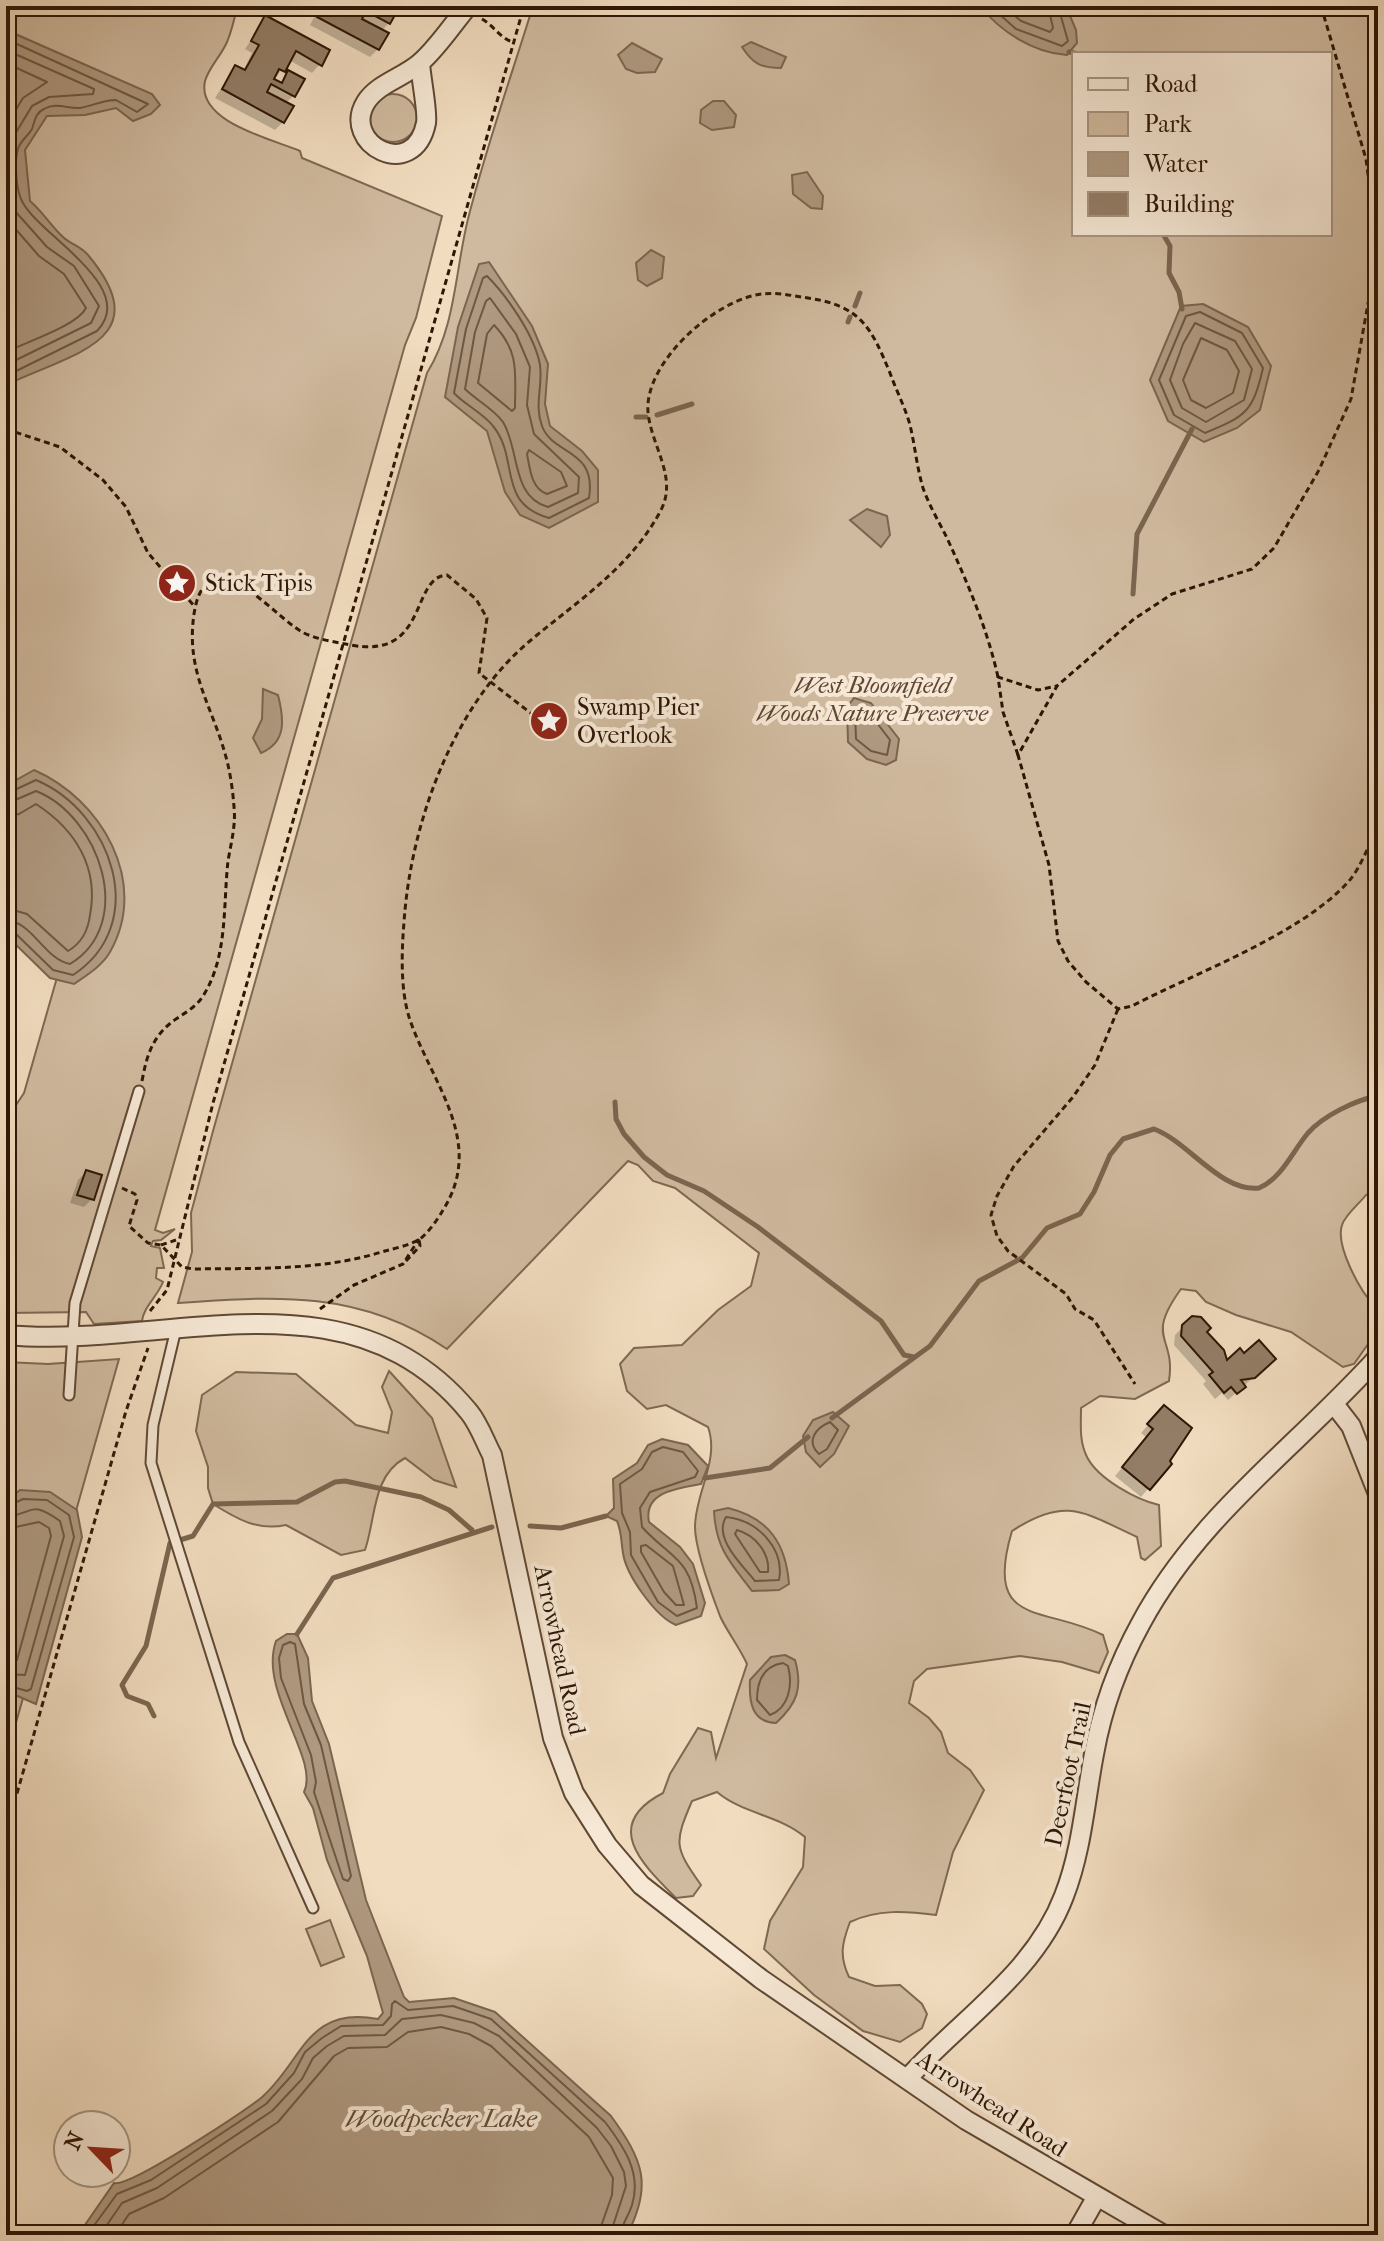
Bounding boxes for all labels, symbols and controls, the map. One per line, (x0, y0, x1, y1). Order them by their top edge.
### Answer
legend (1072, 52, 1332, 236)
text: Road (1144, 70, 1198, 98)
text: Park (1144, 110, 1192, 138)
text: Water (1143, 150, 1208, 178)
text: Building (1144, 190, 1235, 218)
place icon: Stick Tipis (156, 562, 198, 604)
place label: Stick Tipis (205, 569, 313, 597)
park label: West Bloomfield Woods Nature Preserve (756, 671, 989, 727)
place label: Swamp Pier Overlook (577, 693, 700, 749)
place icon: Swamp Pier Overlook (528, 700, 570, 742)
street label: Arrowhead Road (528, 1561, 592, 1739)
street label: Deerfoot Trail (1039, 1699, 1097, 1849)
street label: Arrowhead Road (911, 2045, 1073, 2163)
water label: Woodpecker Lake (345, 2103, 538, 2134)
north arrow (52, 2109, 132, 2189)
text: N (59, 2128, 90, 2154)

